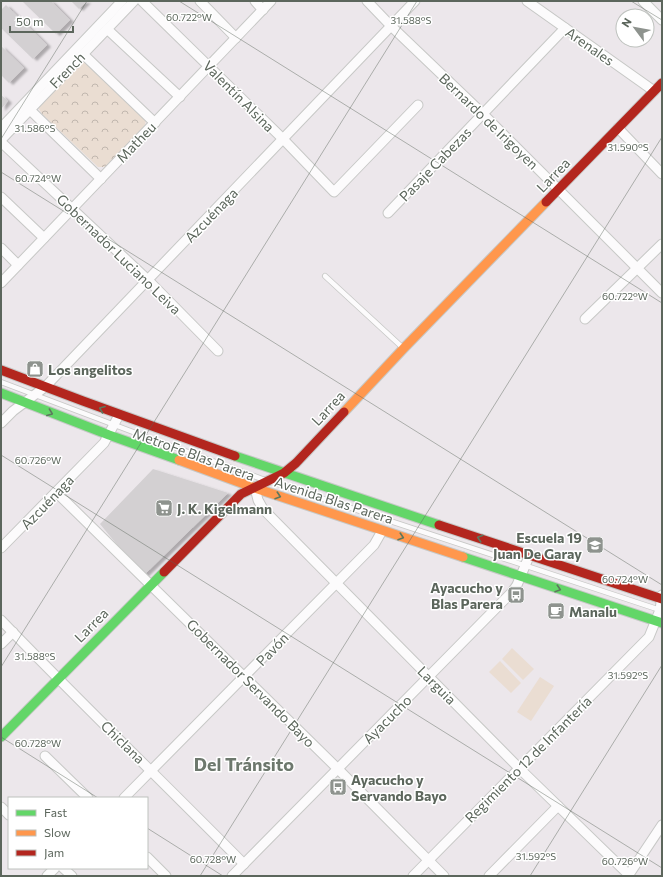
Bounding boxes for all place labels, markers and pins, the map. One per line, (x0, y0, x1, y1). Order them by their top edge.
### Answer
shop icon: Los angelitos (25, 359, 45, 379)
place label: Los angelitos (48, 361, 133, 378)
supermarket icon: J. K. Kigelmann (154, 498, 174, 518)
place label: J. K. Kigelmann (177, 500, 272, 517)
place label: Escuela 19 Juan De Garay (493, 529, 582, 562)
school or university icon: Escuela 19 Juan De Garay (585, 535, 605, 555)
place label: Ayacucho y Blas Parera (430, 579, 503, 612)
bus stop icon: Ayacucho y Blas Parera (506, 585, 526, 605)
cafe icon: Manalu (546, 601, 566, 621)
place label: Manalu (569, 603, 617, 620)
place label: Ayacucho y Servando Bayo (351, 771, 447, 804)
bus stop icon: Ayacucho y Servando Bayo (328, 777, 348, 797)

